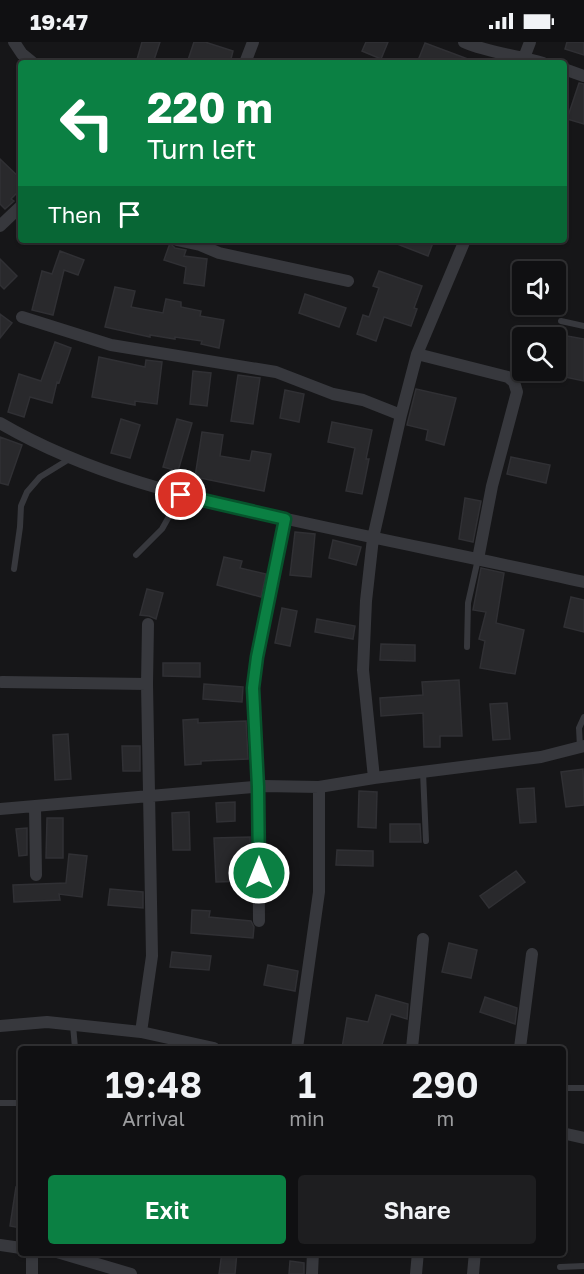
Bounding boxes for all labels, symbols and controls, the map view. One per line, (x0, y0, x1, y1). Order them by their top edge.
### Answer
text: 19:47 (30, 8, 88, 35)
text: 220 m (147, 82, 273, 132)
icon: left (48, 84, 126, 162)
text: Turn left (147, 133, 256, 165)
icon: arrive (113, 198, 146, 231)
text: Then (48, 201, 101, 228)
map controls (512, 261, 566, 381)
button: sound (512, 261, 566, 315)
button: search (512, 327, 566, 381)
pin (155, 469, 206, 520)
icon: arrive (164, 478, 197, 511)
position arrow (227, 841, 291, 905)
text: 19:48 (105, 1063, 202, 1106)
text: 1 (298, 1063, 316, 1106)
text: 290 (412, 1063, 479, 1106)
text: Arrival (122, 1106, 185, 1130)
text: min (289, 1106, 325, 1130)
text: m (436, 1106, 454, 1130)
button: Exit (48, 1175, 286, 1244)
button: Share (298, 1175, 536, 1244)

